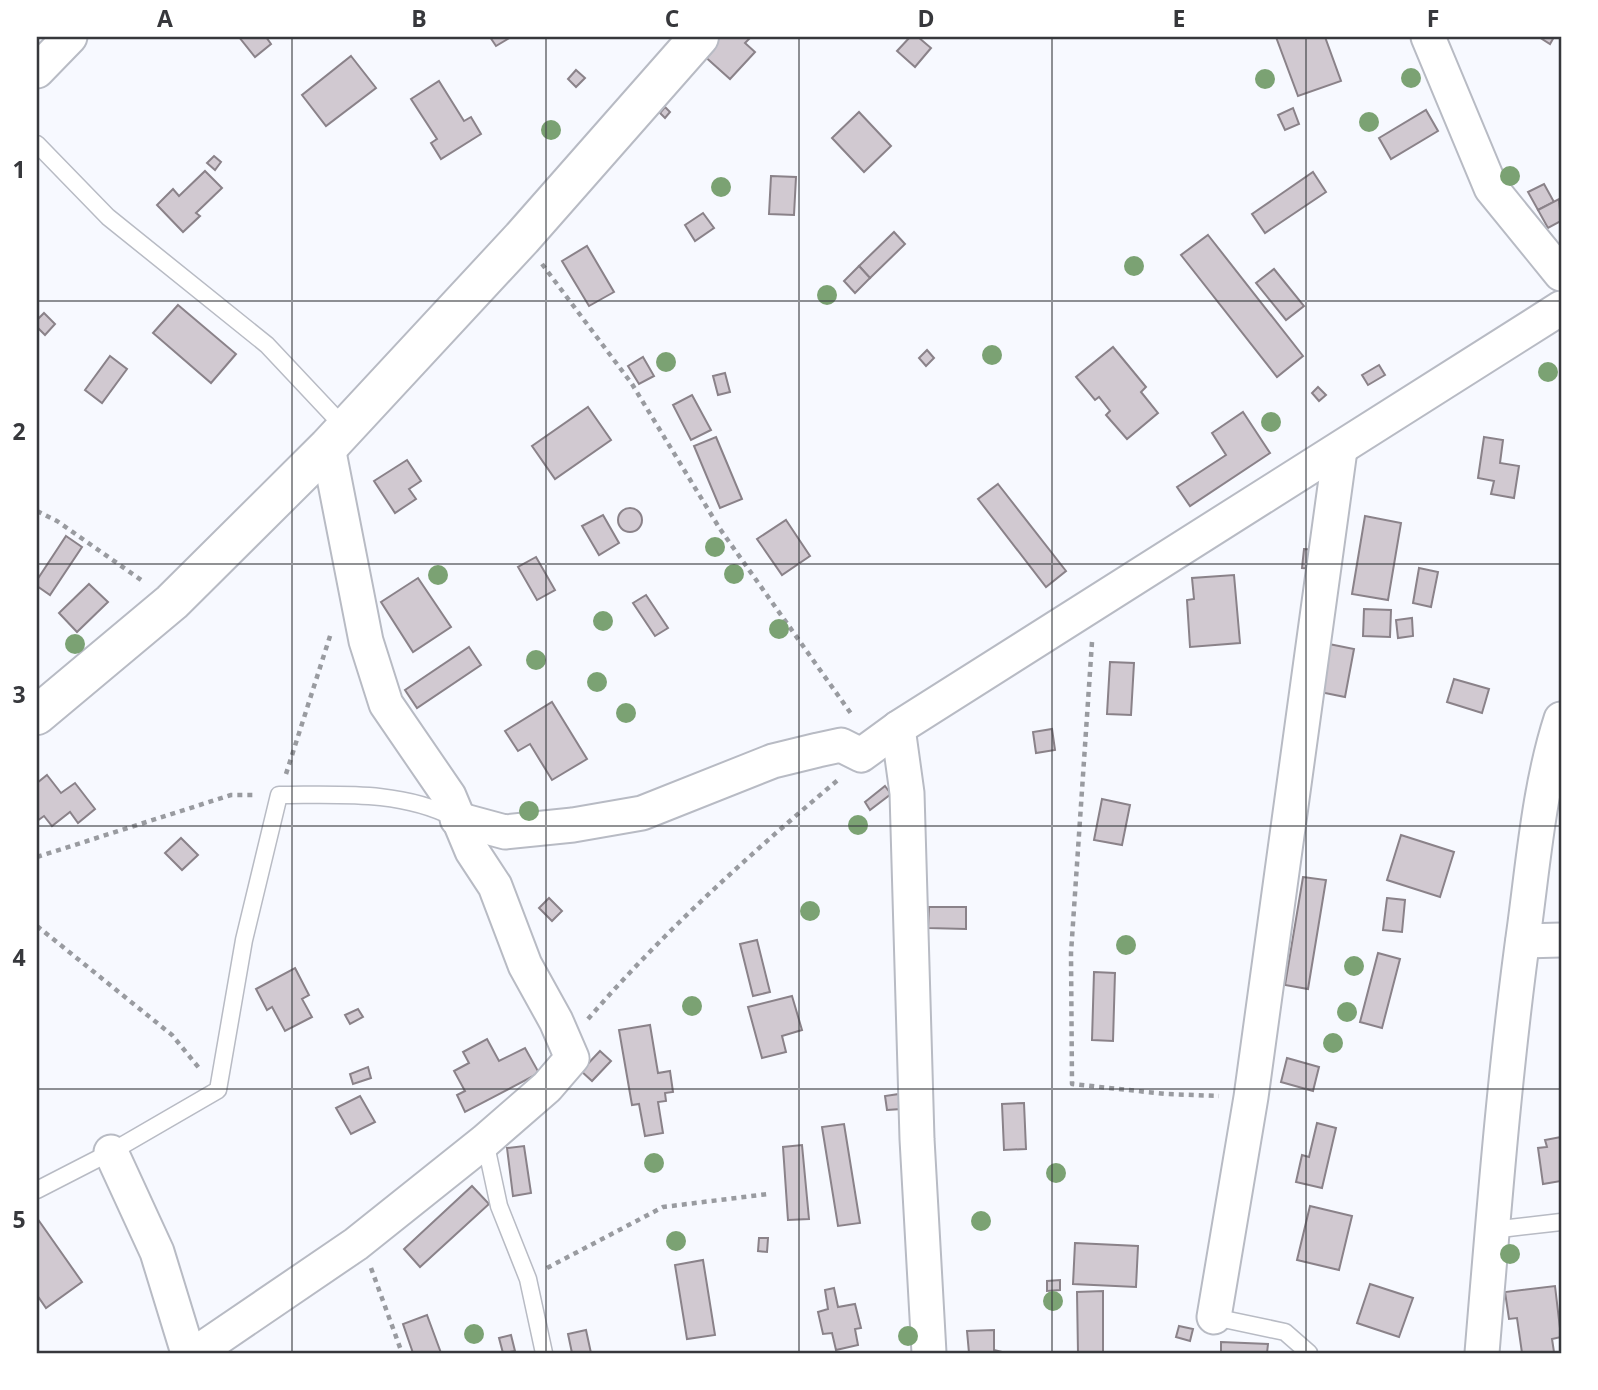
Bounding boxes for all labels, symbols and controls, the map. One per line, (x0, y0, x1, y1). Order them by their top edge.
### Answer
text: A (157, 2, 173, 34)
text: B (411, 2, 427, 34)
text: C (665, 2, 679, 34)
text: D (917, 2, 935, 34)
text: E (1173, 2, 1185, 34)
text: F (1427, 2, 1439, 34)
text: 1 (12, 153, 26, 185)
text: 2 (12, 415, 26, 447)
text: 3 (12, 678, 26, 710)
text: 4 (12, 941, 26, 973)
text: 5 (12, 1203, 26, 1235)

